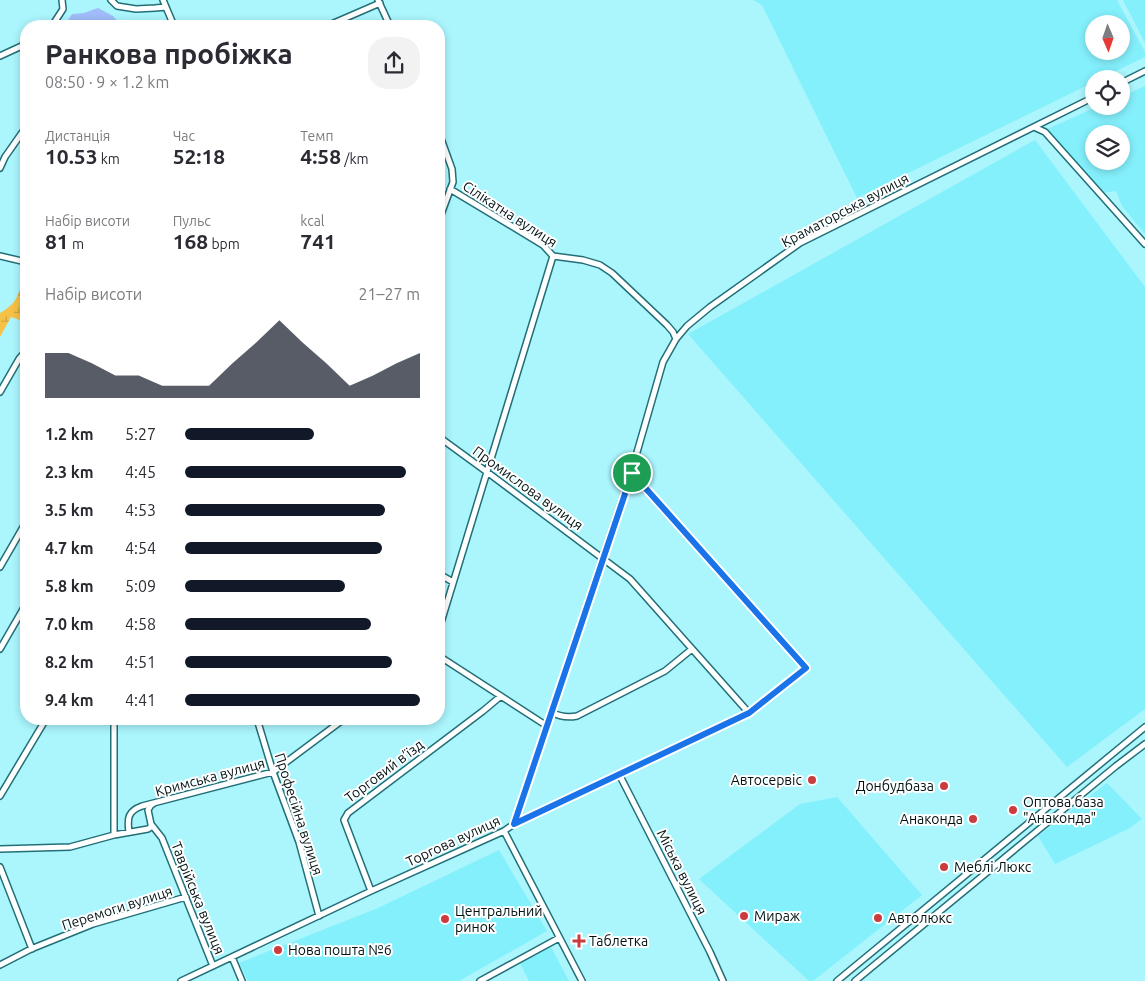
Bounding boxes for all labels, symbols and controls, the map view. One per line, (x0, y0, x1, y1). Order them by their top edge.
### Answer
north arrow (1085, 15, 1130, 60)
map controls (1085, 15, 1130, 170)
button: share (368, 37, 420, 89)
text: Ранкова пробіжка (45, 38, 293, 69)
button: locate (1085, 70, 1130, 115)
text: 08:50 · 9 × 1.2 km (45, 73, 169, 91)
button: layers (1085, 125, 1130, 170)
text: Дистанція (45, 128, 110, 144)
text: Час (173, 128, 195, 144)
text: Темп (300, 128, 333, 144)
text: 10.53 (45, 144, 98, 168)
text: 52:18 (173, 144, 225, 168)
text: 4:58 (300, 144, 341, 168)
text: km (98, 151, 120, 167)
text: /km (341, 151, 369, 167)
street label: Краматорська вулиця (779, 170, 911, 250)
street label: Сілікатна вулиця (460, 178, 560, 250)
text: Набір висоти (45, 213, 130, 229)
text: Пульс (173, 213, 211, 229)
text: kcal (300, 213, 325, 229)
text: 81 (45, 229, 69, 253)
text: 168 (173, 229, 208, 253)
text: 741 (300, 229, 336, 253)
text: m (69, 236, 84, 252)
text: bpm (208, 236, 240, 252)
text: Набір висоти (45, 285, 142, 303)
text: 21–27 m (358, 285, 420, 303)
text: 1.2 km (45, 425, 94, 443)
text: 5:27 (125, 425, 156, 443)
street label: Промислова вулиця (470, 443, 586, 533)
pin (611, 452, 653, 494)
icon: arrive (618, 459, 646, 487)
text: 2.3 km (45, 463, 94, 481)
text: 4:45 (125, 463, 156, 481)
text: 3.5 km (45, 501, 94, 519)
text: 4:53 (125, 501, 156, 519)
text: 4.7 km (45, 539, 94, 557)
text: 4:54 (125, 539, 156, 557)
text: 5.8 km (45, 577, 94, 595)
text: 5:09 (125, 577, 156, 595)
text: 7.0 km (45, 615, 94, 633)
text: 4:58 (125, 615, 156, 633)
text: 8.2 km (45, 653, 94, 671)
text: 4:51 (125, 653, 156, 671)
text: 9.4 km (45, 691, 94, 709)
text: 4:41 (125, 691, 156, 709)
street label: Торговий в’їзд (342, 736, 426, 806)
street label: Професійна вулиця (272, 751, 326, 877)
street label: Кримська вулиця (153, 755, 267, 799)
place label: Автосервіс (731, 772, 802, 788)
marker: Автосервіс (806, 774, 818, 786)
place label: Донбудбаза (856, 778, 934, 794)
marker: Донбудбаза (938, 780, 950, 792)
place label: Оптова база "Анаконда" (1023, 794, 1104, 826)
marker: Оптова база "Анаконда" (1007, 804, 1019, 816)
place label: Анаконда (900, 811, 963, 827)
street label: Торгова вулиця (403, 812, 503, 870)
marker: Анаконда (967, 813, 979, 825)
street label: Міська вулиця (654, 827, 710, 917)
street label: Таврійська вулиця (168, 839, 228, 957)
place label: Меблі Люкс (954, 859, 1032, 875)
marker: Меблі Люкс (938, 861, 950, 873)
street label: Перемоги вулиця (60, 883, 174, 933)
place label: Центральний ринок (455, 903, 543, 935)
place label: Мираж (754, 908, 801, 924)
marker: Мираж (738, 910, 750, 922)
place label: Автолюкс (888, 910, 953, 926)
marker: Автолюкс (872, 912, 884, 924)
marker: Центральний ринок (439, 913, 451, 925)
place label: Таблетка (589, 933, 648, 949)
marker: Таблетка (573, 935, 585, 947)
place label: Нова пошта №6 (288, 942, 392, 958)
marker: Нова пошта №6 (272, 944, 284, 956)

